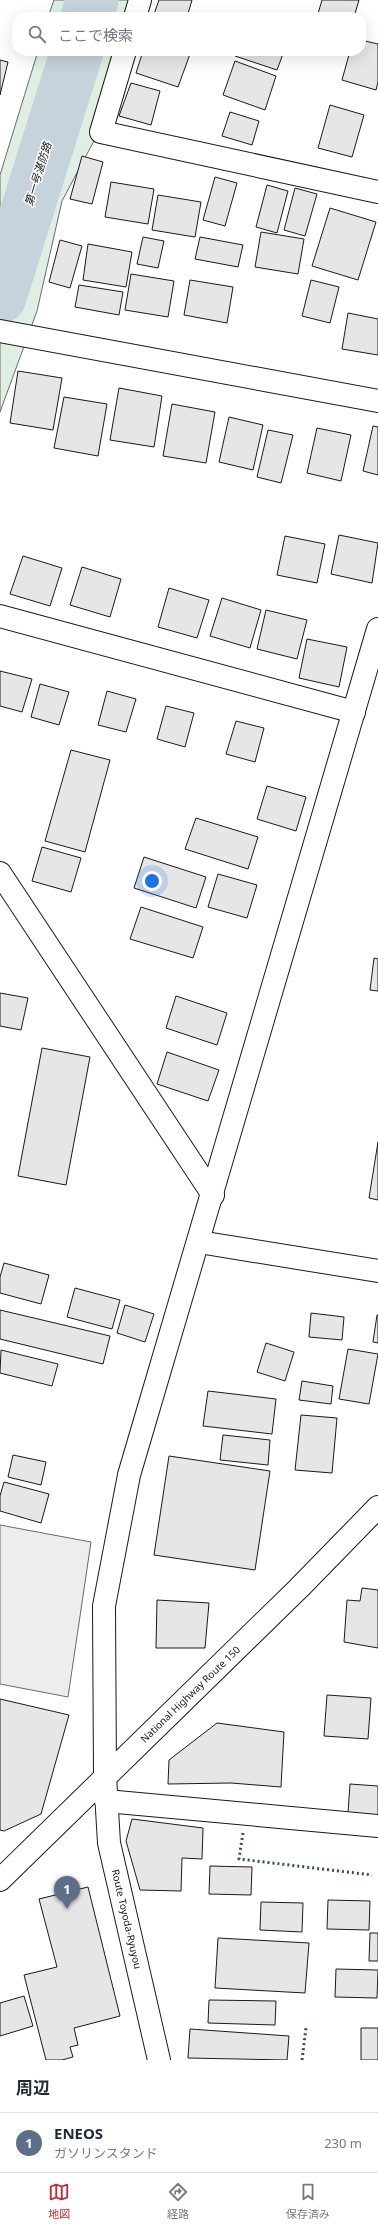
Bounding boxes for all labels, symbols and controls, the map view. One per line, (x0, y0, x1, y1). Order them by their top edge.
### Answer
search box (12, 12, 366, 56)
icon: search (26, 23, 48, 45)
text: ここで検索 (58, 25, 133, 45)
water label: 第一号湛防路 (21, 139, 55, 208)
your location (142, 871, 162, 891)
street label: National Highway Route 150 (137, 1642, 243, 1745)
street label: Route Toyoda-Ryuyou (109, 1868, 145, 1970)
pin: 1 (54, 1876, 80, 1909)
text: 周辺 (16, 2076, 50, 2099)
text: ENEOS (54, 2123, 103, 2143)
text: 1 (25, 2134, 33, 2152)
text: 230 m (324, 2134, 362, 2152)
text: ガソリンスタンド (54, 2144, 158, 2162)
tab: 地図 (48, 2181, 70, 2221)
tab: 経路 (167, 2181, 189, 2221)
tab: 保存済み (286, 2181, 330, 2221)

